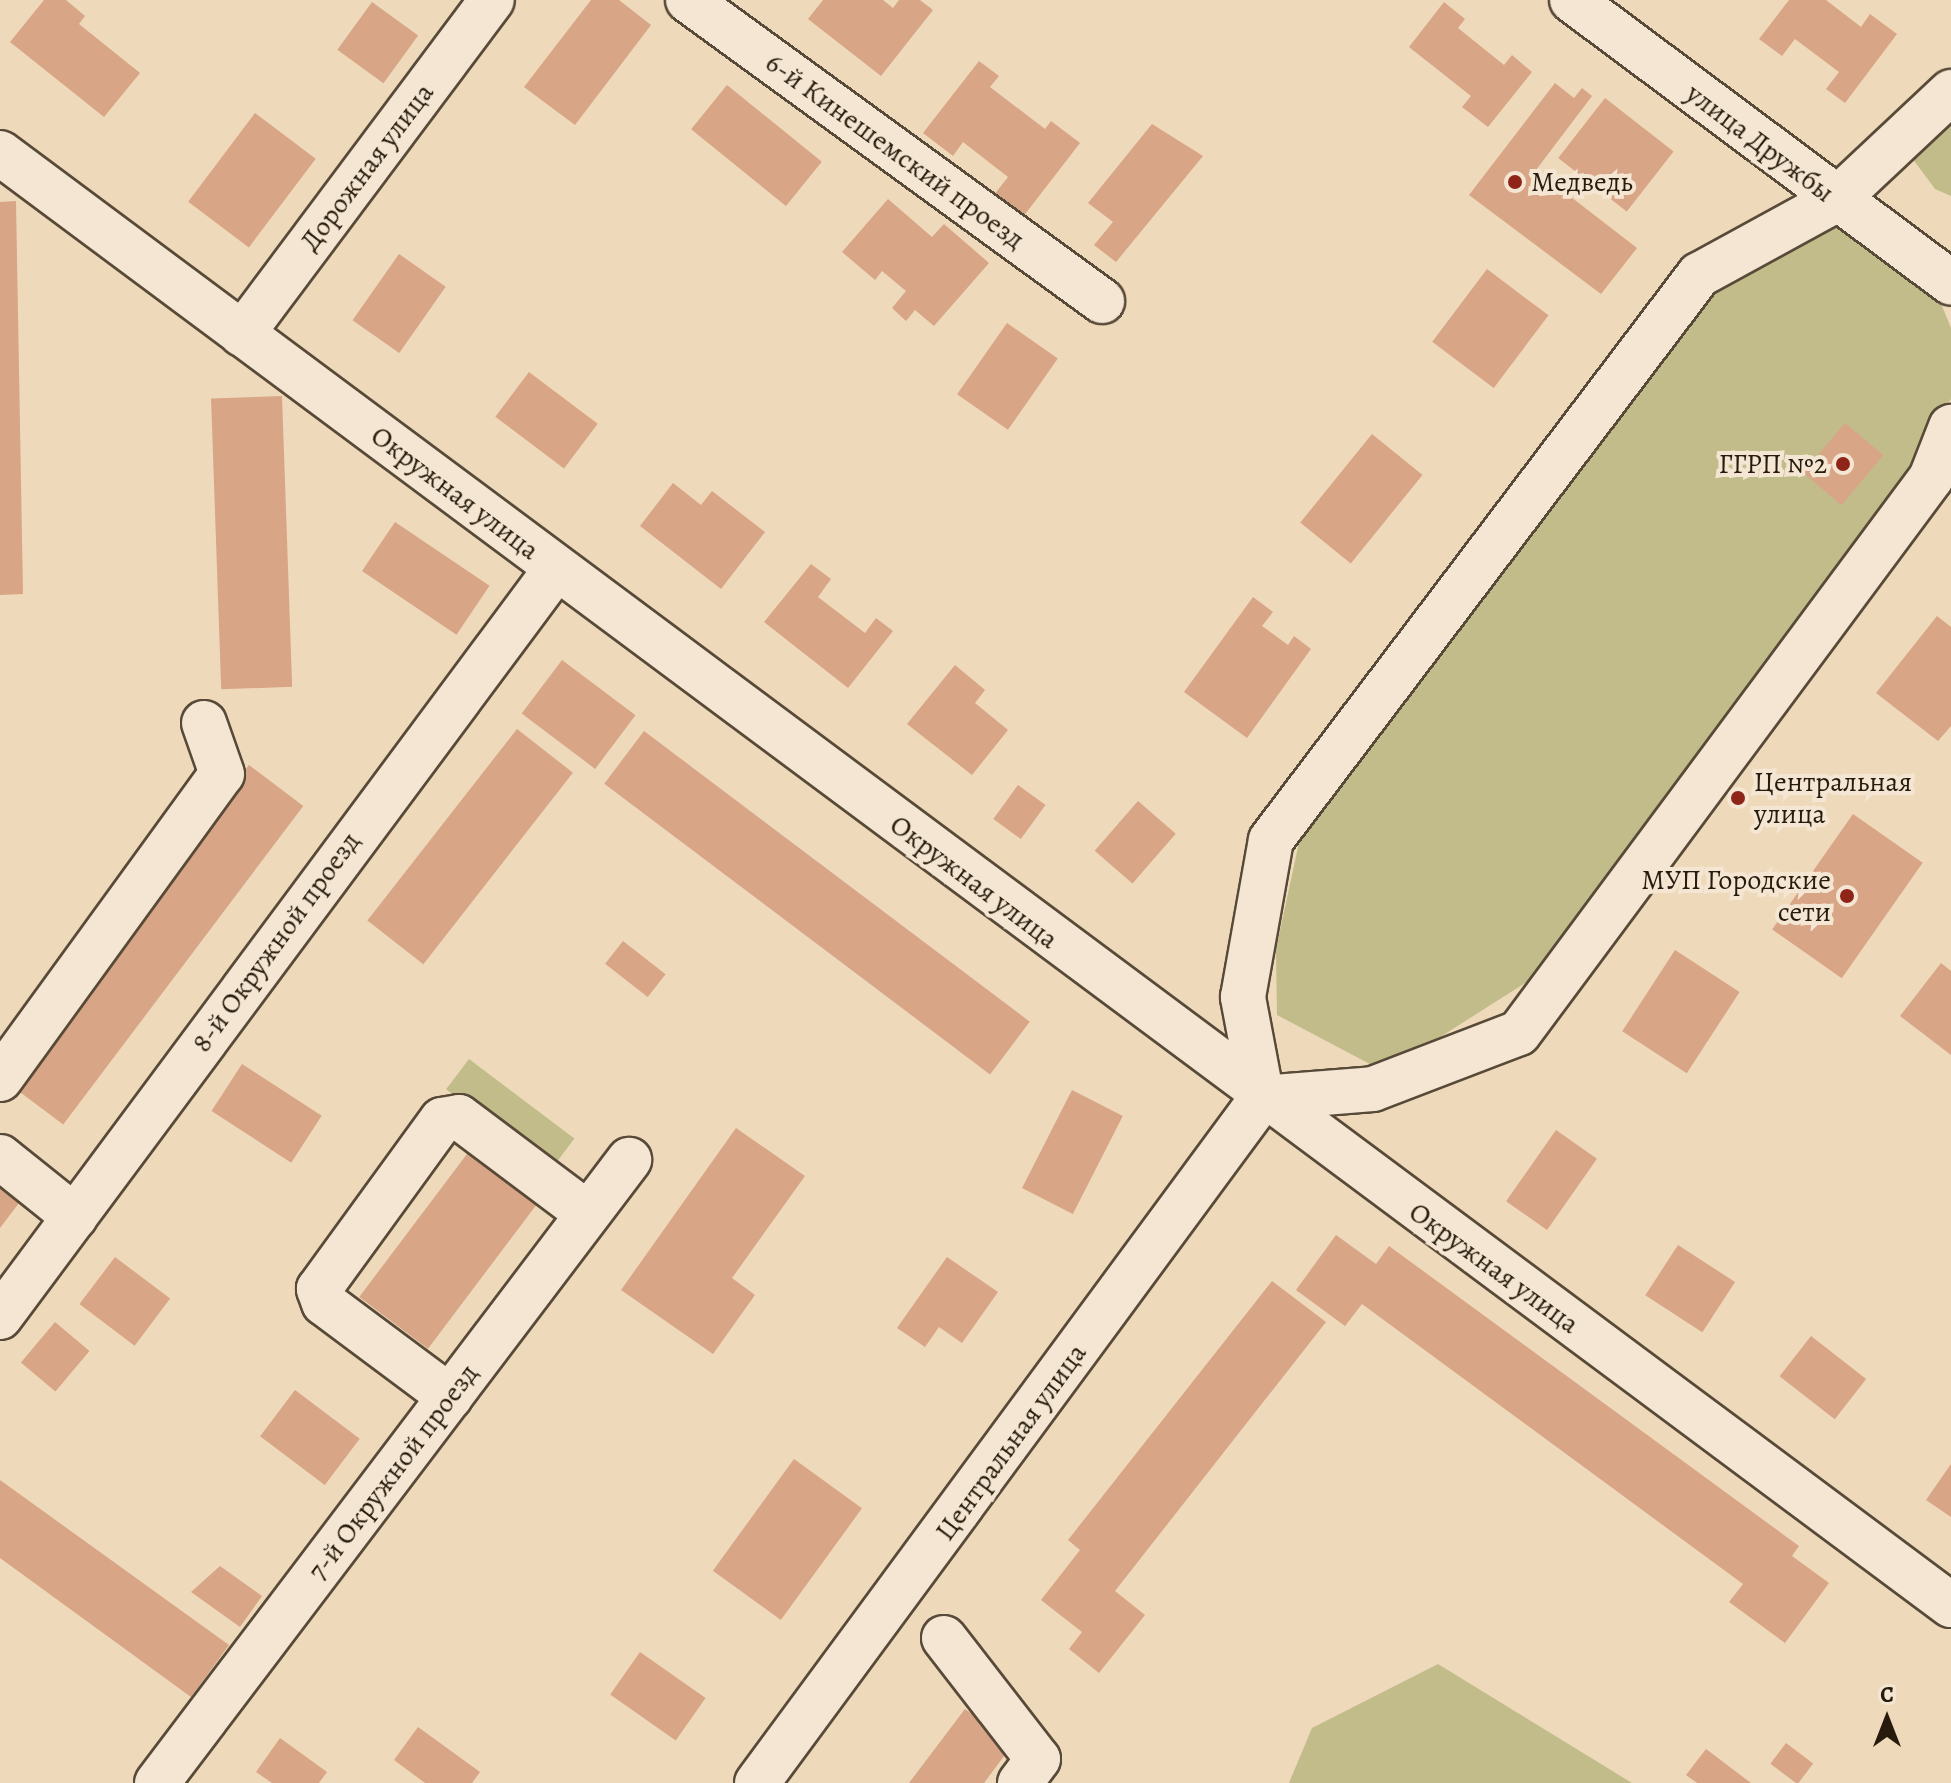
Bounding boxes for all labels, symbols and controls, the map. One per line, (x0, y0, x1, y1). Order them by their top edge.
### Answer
street label: 6-й Кинешемский проезд (759, 46, 1031, 256)
street label: Дорожная улица (293, 77, 441, 257)
street label: улица Дружбы (1679, 77, 1841, 209)
place label: Медведь (1531, 165, 1633, 199)
marker: Медведь (1506, 173, 1524, 191)
street label: Окружная улица (364, 419, 546, 567)
place label: ГГРП №2 (1719, 447, 1827, 481)
marker: ГГРП №2 (1834, 455, 1852, 473)
place label: Центральная улица (1754, 765, 1912, 831)
marker: Центральная улица (1729, 789, 1747, 807)
street label: Окружная улица (883, 808, 1065, 956)
street label: 8-й Окружной проезд (185, 825, 367, 1059)
place label: МУП Городские сети (1641, 863, 1831, 929)
marker: МУП Городские сети (1838, 887, 1856, 905)
street label: Окружная улица (1403, 1195, 1585, 1341)
street label: Центральная улица (928, 1337, 1094, 1547)
street label: 7-й Окружной проезд (301, 1357, 485, 1587)
north arrow (1847, 1679, 1927, 1759)
text: С (1880, 1680, 1894, 1710)

